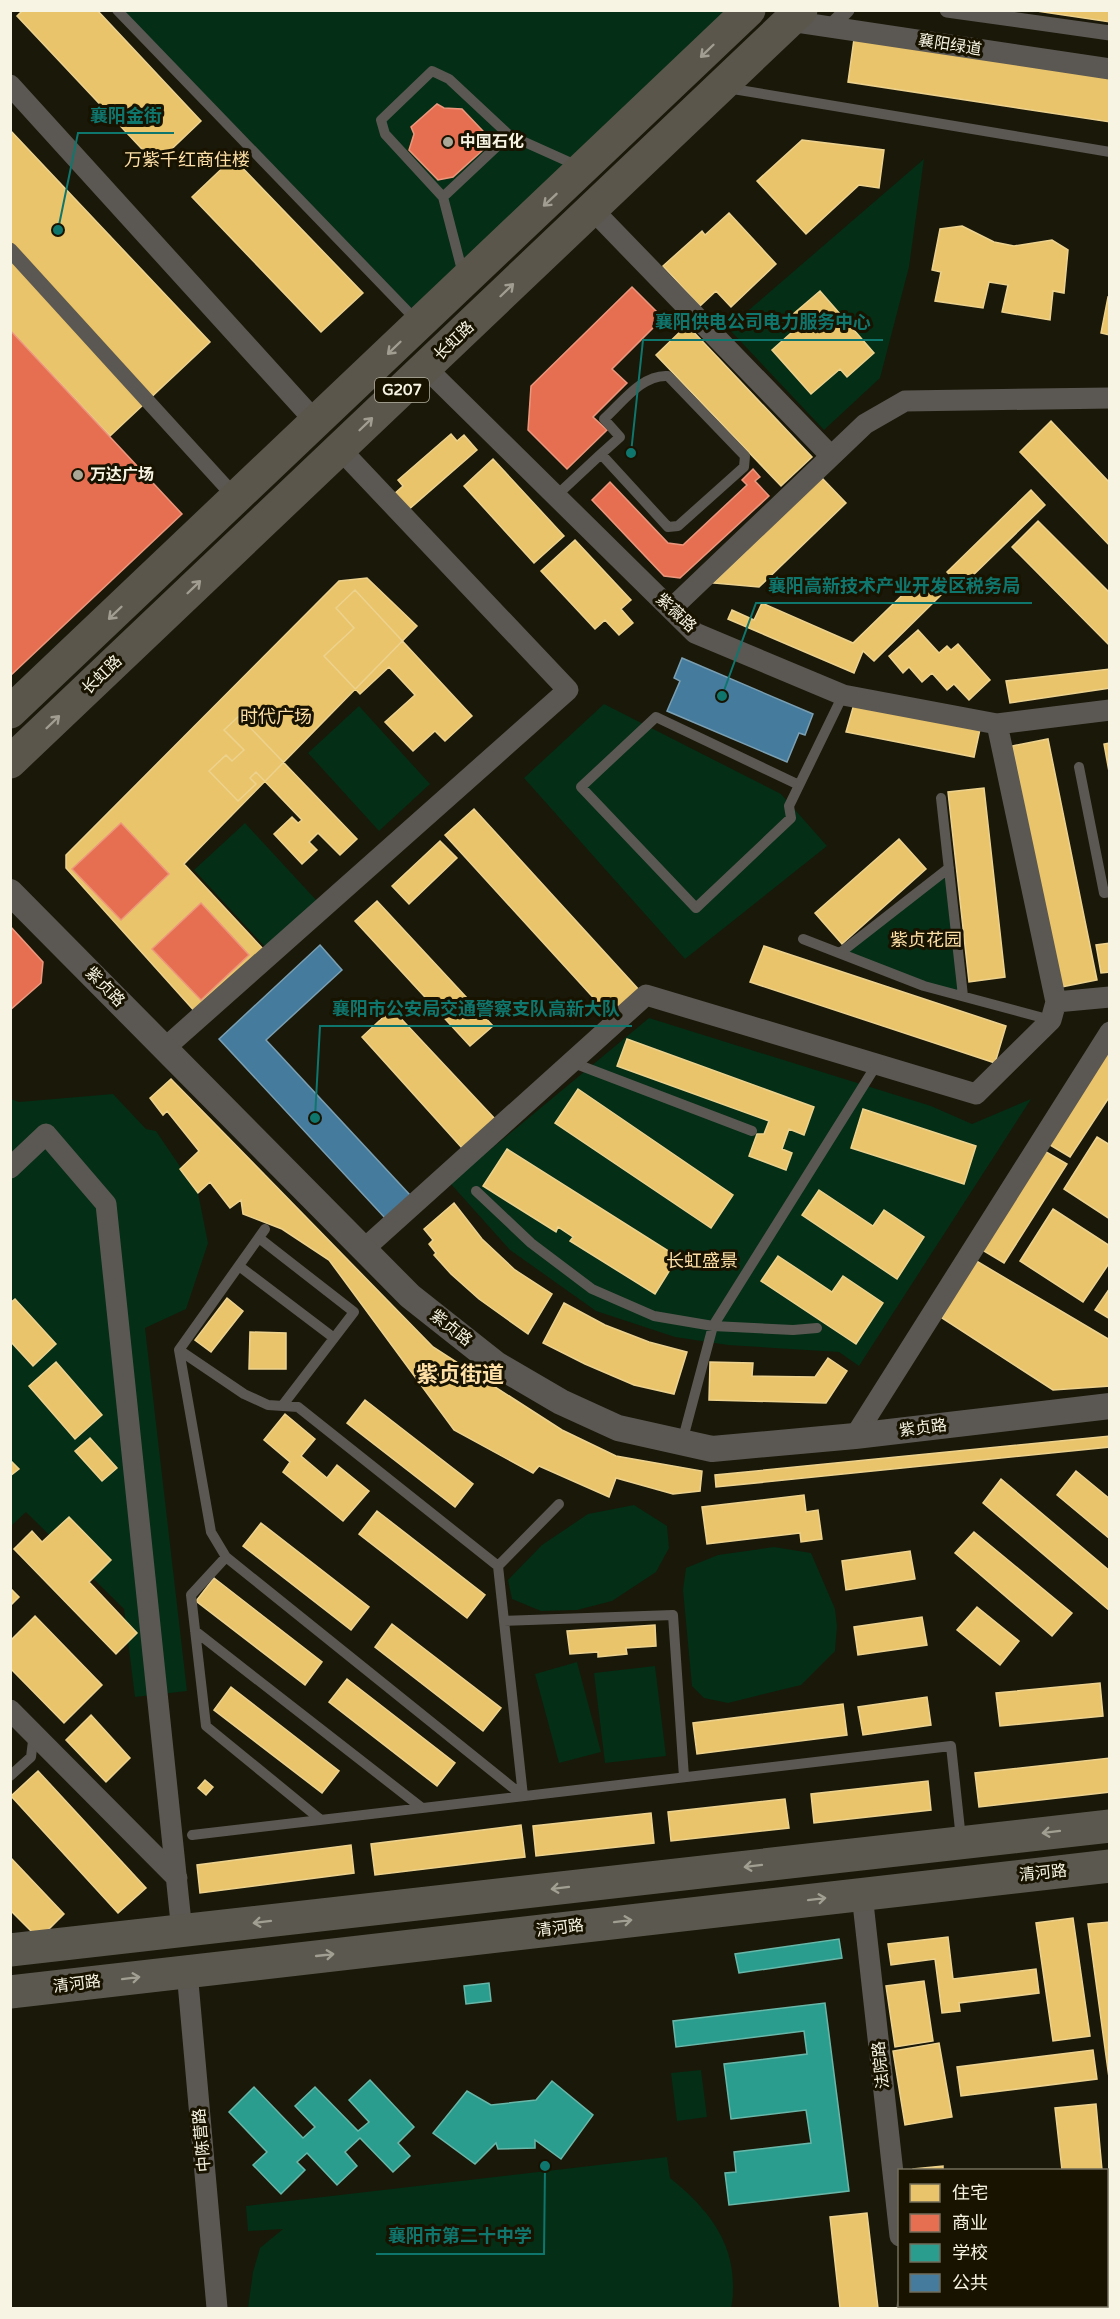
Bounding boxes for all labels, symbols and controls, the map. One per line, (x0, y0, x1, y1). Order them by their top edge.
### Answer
street label: 襄阳绿道 (917, 30, 983, 60)
one-way arrow (699, 44, 714, 58)
callout: 襄阳金街 (78, 97, 174, 133)
text: 襄阳金街 (90, 105, 162, 127)
place label: 中国石化 (460, 132, 524, 152)
marker: 中国石化 (441, 135, 455, 149)
district label: 万紫千红商住楼 (124, 149, 250, 171)
one-way arrow (543, 192, 558, 207)
one-way arrow (500, 283, 515, 297)
callout: 襄阳供电公司电力服务中心 (643, 304, 883, 340)
text: 襄阳供电公司电力服务中心 (655, 311, 871, 333)
street label: 长虹路 (430, 317, 478, 365)
one-way arrow (386, 341, 401, 355)
road number: G207 (375, 378, 429, 402)
one-way arrow (358, 417, 373, 431)
place label: 万达广场 (90, 465, 154, 485)
marker: 万达广场 (71, 468, 85, 482)
callout: 襄阳高新技术产业开发区税务局 (756, 567, 1032, 603)
text: 襄阳高新技术产业开发区税务局 (768, 575, 1020, 597)
one-way arrow (187, 580, 202, 595)
street label: 紫薇路 (652, 589, 700, 637)
one-way arrow (108, 605, 123, 619)
street label: 长虹路 (78, 651, 126, 699)
district label: 时代广场 (240, 706, 312, 728)
one-way arrow (45, 715, 60, 729)
district label: 紫贞花园 (890, 929, 962, 951)
street label: 紫贞路 (81, 963, 129, 1011)
callout: 襄阳市公安局交通警察支队高新大队 (320, 990, 632, 1026)
text: 襄阳市公安局交通警察支队高新大队 (332, 998, 620, 1020)
district label: 长虹盛景 (666, 1250, 738, 1272)
street label: 紫贞路 (426, 1305, 476, 1351)
district label: 紫贞街道 (416, 1362, 504, 1388)
street label: 紫贞路 (898, 1415, 948, 1441)
one-way arrow (1042, 1827, 1062, 1838)
one-way arrow (744, 1861, 764, 1872)
street label: 清河路 (1018, 1861, 1068, 1885)
one-way arrow (550, 1883, 570, 1894)
one-way arrow (806, 1893, 826, 1904)
street label: 清河路 (535, 1915, 585, 1941)
one-way arrow (613, 1915, 632, 1926)
one-way arrow (252, 1917, 272, 1928)
one-way arrow (314, 1949, 334, 1960)
street label: 清河路 (52, 1971, 102, 1997)
one-way arrow (121, 1972, 141, 1983)
street label: 法院路 (869, 2040, 893, 2090)
street label: 中陈营路 (189, 2107, 215, 2173)
legend (898, 2169, 1108, 2307)
text: 住宅 (952, 2182, 988, 2204)
text: 商业 (952, 2212, 988, 2234)
callout: 襄阳市第二十中学 (376, 2218, 544, 2254)
text: 襄阳市第二十中学 (388, 2225, 532, 2247)
text: 学校 (952, 2242, 988, 2264)
text: 公共 (952, 2272, 988, 2294)

